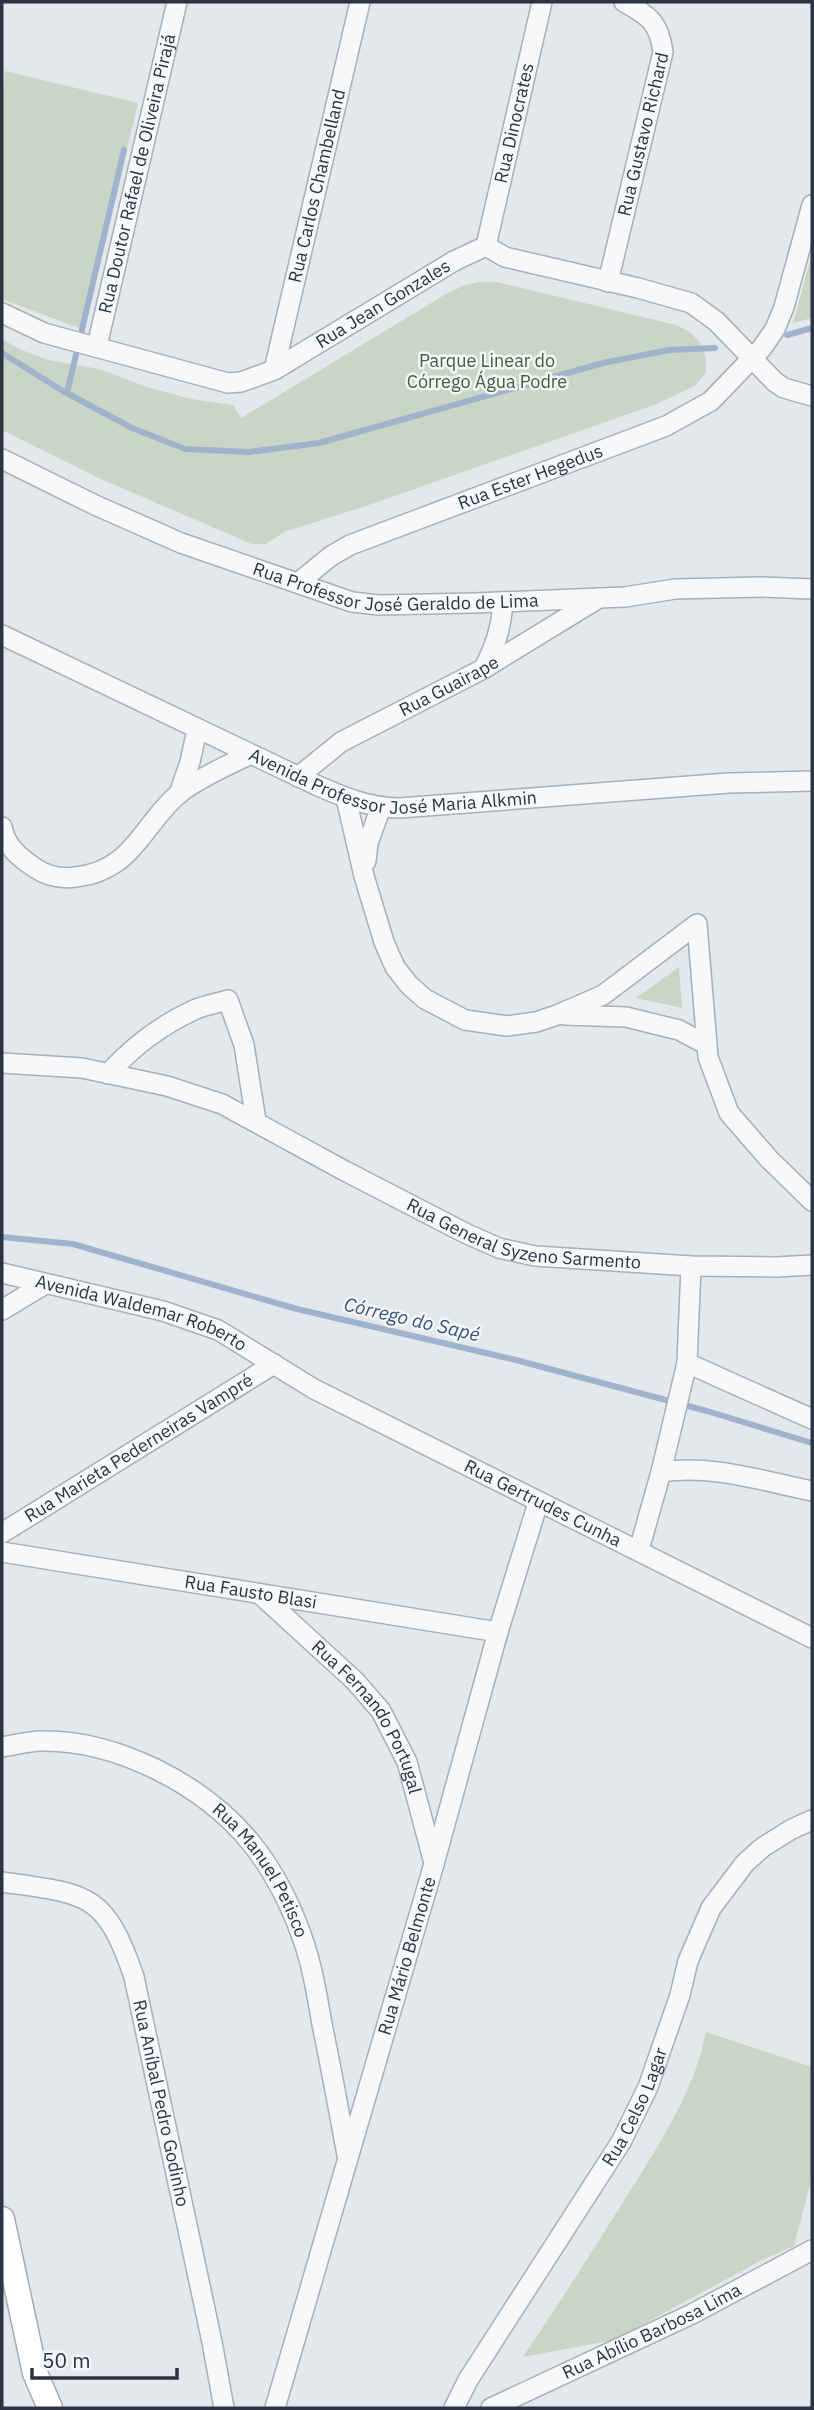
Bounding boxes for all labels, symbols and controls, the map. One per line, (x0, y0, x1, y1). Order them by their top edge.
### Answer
street label: Rua Doutor Rafael de Oliveira Pirajá (93, 31, 180, 316)
street label: Rua Gustavo Richard (612, 50, 674, 218)
street label: Rua Dinocrates (489, 61, 539, 185)
street label: Rua Carlos Chambelland (283, 87, 350, 285)
street label: Rua Jean Gonzales (311, 254, 454, 353)
park label: Parque Linear do Córrego Água Podre (407, 349, 567, 393)
street label: Rua Ester Hegedus (455, 439, 606, 514)
street label: Rua Professor José Geraldo de Lima (250, 557, 539, 616)
street label: Rua Guairape (395, 650, 503, 721)
street label: Avenida Professor José Maria Alkmin (245, 743, 538, 819)
street label: Rua General Syzeno Sarmento (403, 1193, 642, 1274)
street label: Avenida Waldemar Roberto (33, 1269, 251, 1356)
water label: Córrego do Sapé (342, 1292, 482, 1346)
street label: Rua Marieta Pederneiras Vampré (20, 1368, 257, 1527)
street label: Rua Gertrudes Cunha (461, 1454, 626, 1552)
street label: Rua Fausto Blasi (183, 1570, 319, 1614)
street label: Rua Fernando Portugal (307, 1635, 427, 1796)
street label: Rua Manuel Petisco (208, 1798, 313, 1941)
street label: Rua Mário Belmonte (373, 1874, 441, 2038)
street label: Rua Aníbal Pedro Godinho (128, 1997, 195, 2209)
street label: Rua Celso Lagar (596, 2044, 672, 2170)
street label: Rua Abílio Barbosa Lima (558, 2278, 745, 2384)
scale bar (32, 2336, 177, 2380)
text: 50 m (42, 2346, 91, 2374)

